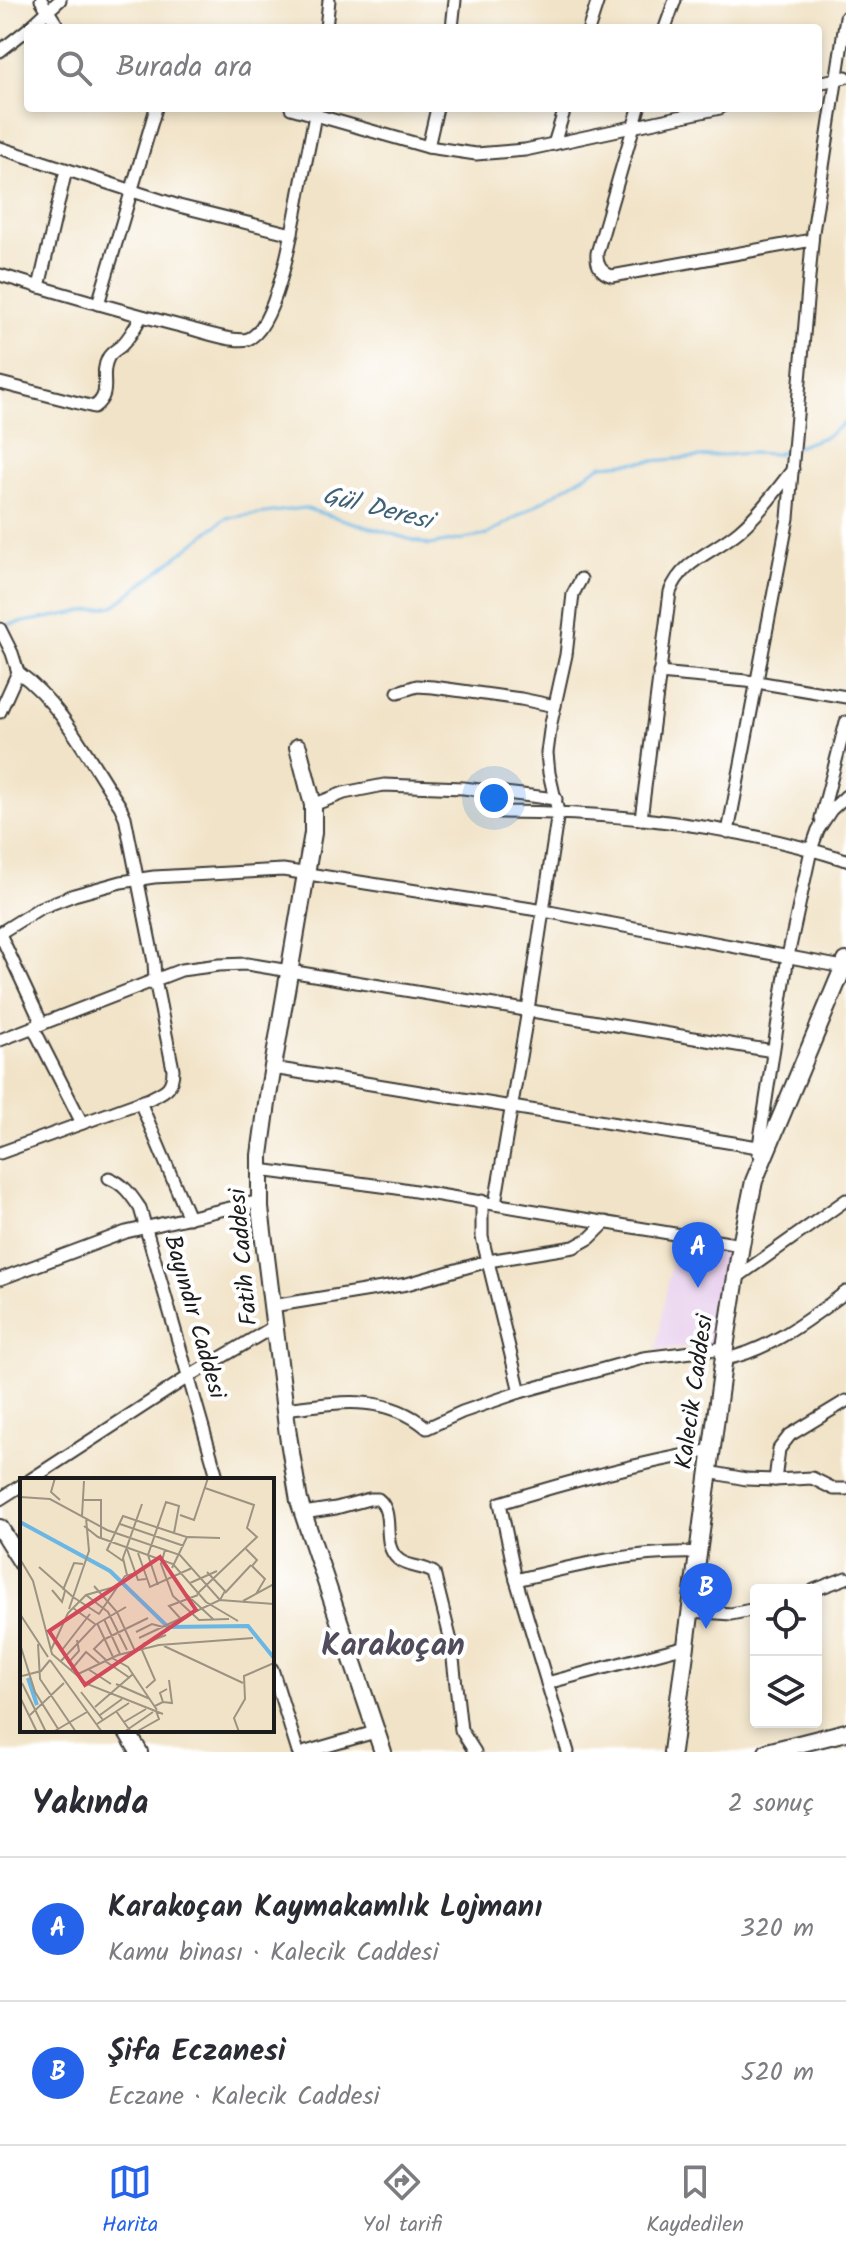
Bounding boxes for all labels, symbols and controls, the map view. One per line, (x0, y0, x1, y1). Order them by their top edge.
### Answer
search box (24, 24, 822, 112)
text: Burada ara (116, 44, 253, 92)
icon: search (52, 46, 96, 90)
water label: Gül Deresi (318, 475, 442, 544)
your location (474, 778, 514, 818)
street label: Fatih Caddesi (218, 1185, 269, 1327)
pin: A (672, 1222, 724, 1288)
street label: Bayındır Caddesi (152, 1230, 236, 1405)
street label: Kalecik Caddesi (665, 1311, 725, 1472)
inset map (20, 1478, 274, 1732)
pin: B (680, 1563, 732, 1629)
map controls (750, 1584, 822, 1728)
button: locate (750, 1584, 822, 1656)
district label: Karakoçan (321, 1621, 465, 1672)
button: layers (750, 1656, 822, 1728)
text: Yakında (32, 1777, 149, 1831)
text: 2 sonuç (728, 1783, 814, 1825)
text: Karakoçan Kaymakamlık Lojmanı (108, 1884, 542, 1932)
text: A (50, 1908, 66, 1950)
text: 320 m (740, 1908, 814, 1950)
text: Kamu binası · Kalecik Caddesi (108, 1932, 439, 1974)
text: Şifa Eczanesi (108, 2028, 286, 2076)
text: B (50, 2052, 66, 2094)
text: 520 m (741, 2052, 814, 2094)
text: Eczane · Kalecik Caddesi (108, 2076, 380, 2118)
tab: Harita (102, 2160, 158, 2243)
tab: Yol tarifi (362, 2160, 442, 2243)
tab: Kaydedilen (646, 2160, 744, 2243)

